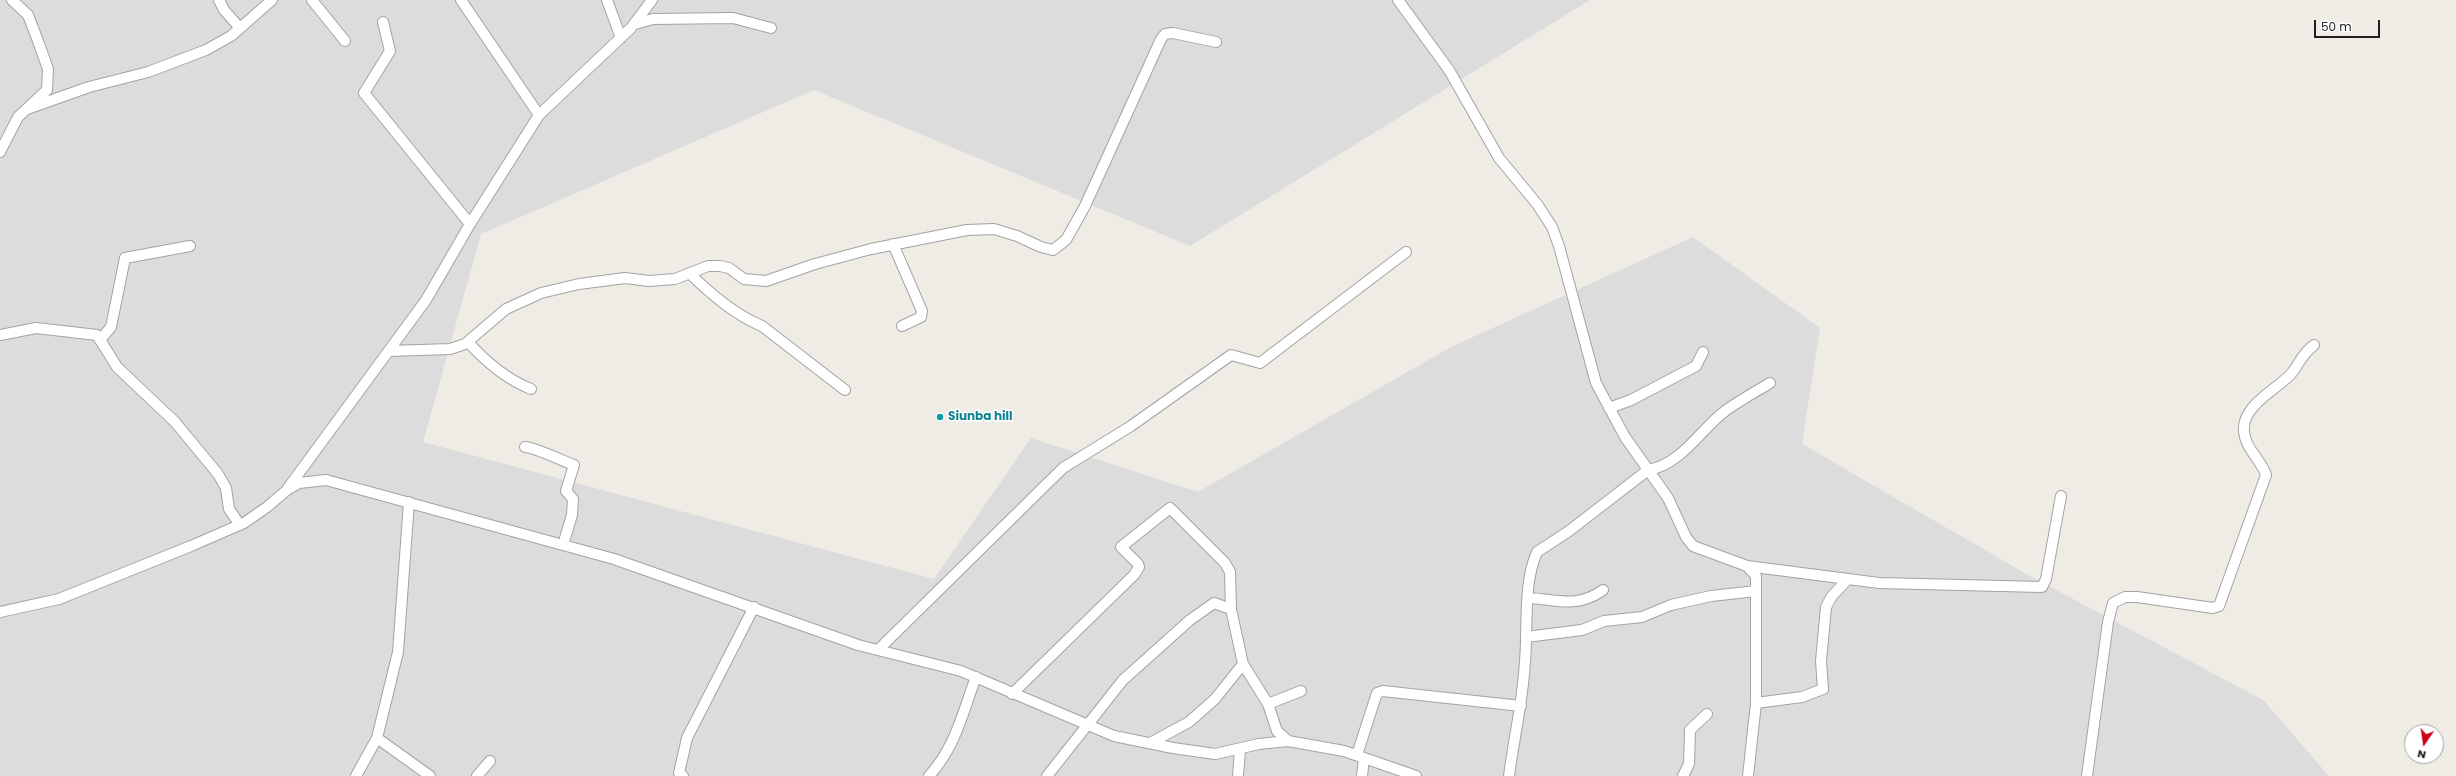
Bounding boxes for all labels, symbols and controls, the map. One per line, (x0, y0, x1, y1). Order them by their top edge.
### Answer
scale bar (2316, 12, 2382, 38)
text: 50 m (2321, 18, 2352, 35)
place label: Siunba hill (948, 410, 1013, 424)
marker: Siunba hill (935, 412, 945, 422)
north arrow (2404, 724, 2444, 764)
text: N (2416, 746, 2427, 763)

